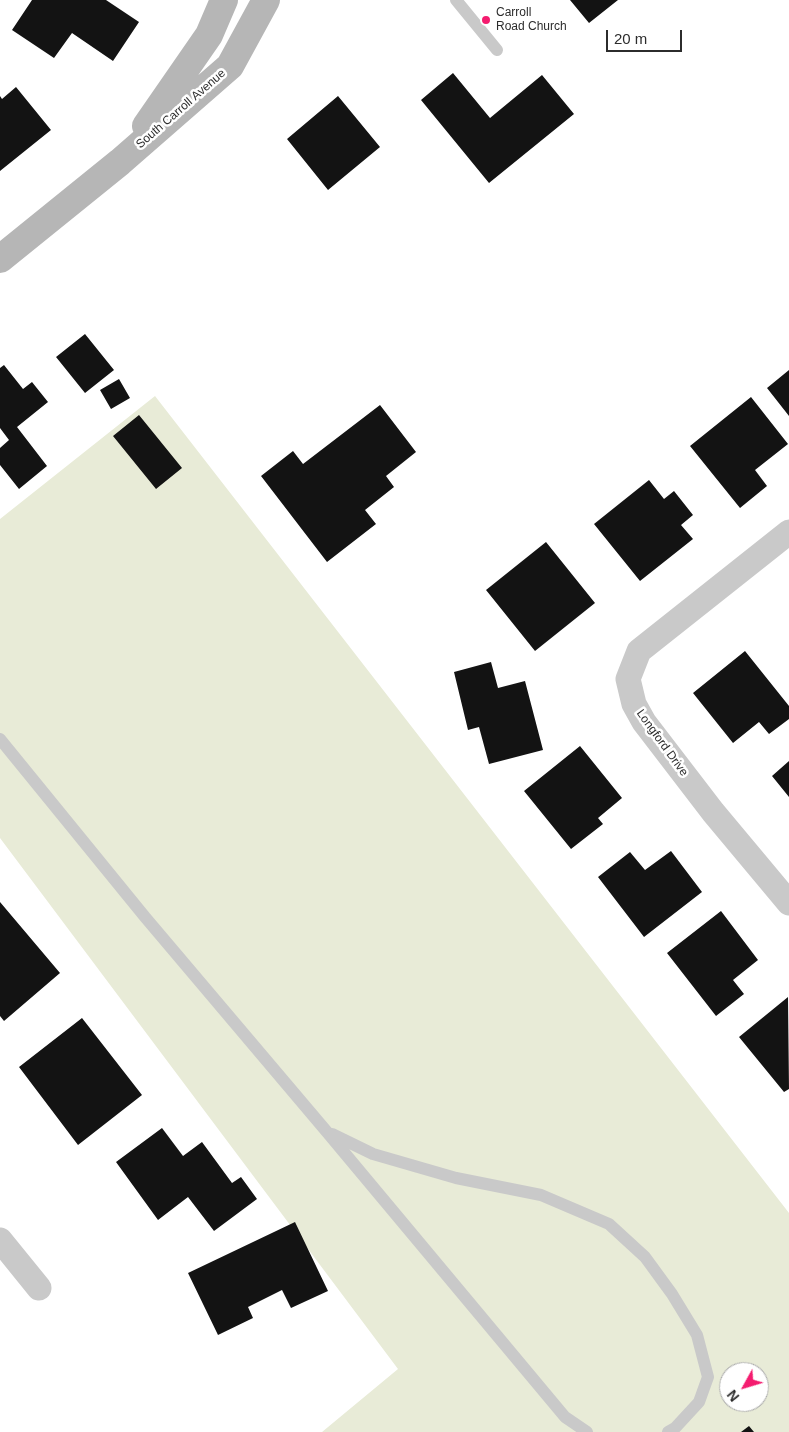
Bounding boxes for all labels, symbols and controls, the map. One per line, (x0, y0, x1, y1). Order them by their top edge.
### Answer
place label: Carroll Road Church (496, 6, 567, 34)
marker: Carroll Road Church (480, 14, 492, 26)
scale bar (609, 20, 685, 52)
text: 20 m (614, 30, 647, 47)
street label: South Carroll Avenue (133, 66, 229, 152)
street label: Longford Drive (633, 707, 691, 779)
north arrow (719, 1362, 769, 1412)
text: N (724, 1387, 743, 1405)

